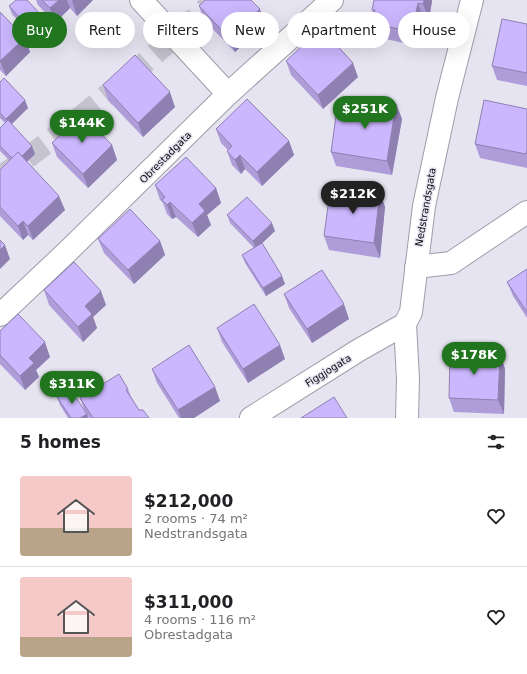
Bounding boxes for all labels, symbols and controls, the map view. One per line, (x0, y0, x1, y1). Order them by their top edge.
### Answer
chip: Buy (12, 12, 67, 48)
chip: Rent (75, 12, 135, 48)
chip: Filters (143, 12, 213, 48)
chip: New (221, 12, 279, 48)
chip: Apartment (287, 12, 390, 48)
chip: House (398, 12, 470, 48)
pin: $251K (337, 96, 393, 130)
text: $251K (342, 101, 388, 116)
pin: $144K (54, 110, 110, 144)
text: $144K (59, 115, 105, 130)
street label: Obrestadgata (137, 129, 193, 185)
street label: Nedstrandsgata (413, 167, 438, 247)
pin: $212K (325, 181, 381, 215)
text: $212K (330, 186, 376, 201)
pin: $178K (446, 342, 502, 376)
text: $178K (451, 347, 497, 362)
street label: Figgjogata (303, 352, 353, 389)
pin: $311K (44, 371, 100, 405)
text: $311K (49, 376, 95, 391)
icon: filters (485, 431, 507, 453)
text: 5 homes (20, 432, 101, 452)
text: $212,000 (144, 491, 233, 511)
icon: home (52, 492, 100, 540)
icon: heart (485, 505, 507, 527)
text: 2 rooms · 74 m² (144, 511, 248, 526)
text: Nedstrandsgata (144, 526, 248, 541)
text: $311,000 (144, 592, 233, 612)
icon: home (52, 593, 100, 641)
icon: heart (485, 606, 507, 628)
text: 4 rooms · 116 m² (144, 612, 256, 627)
text: Obrestadgata (144, 627, 233, 642)

